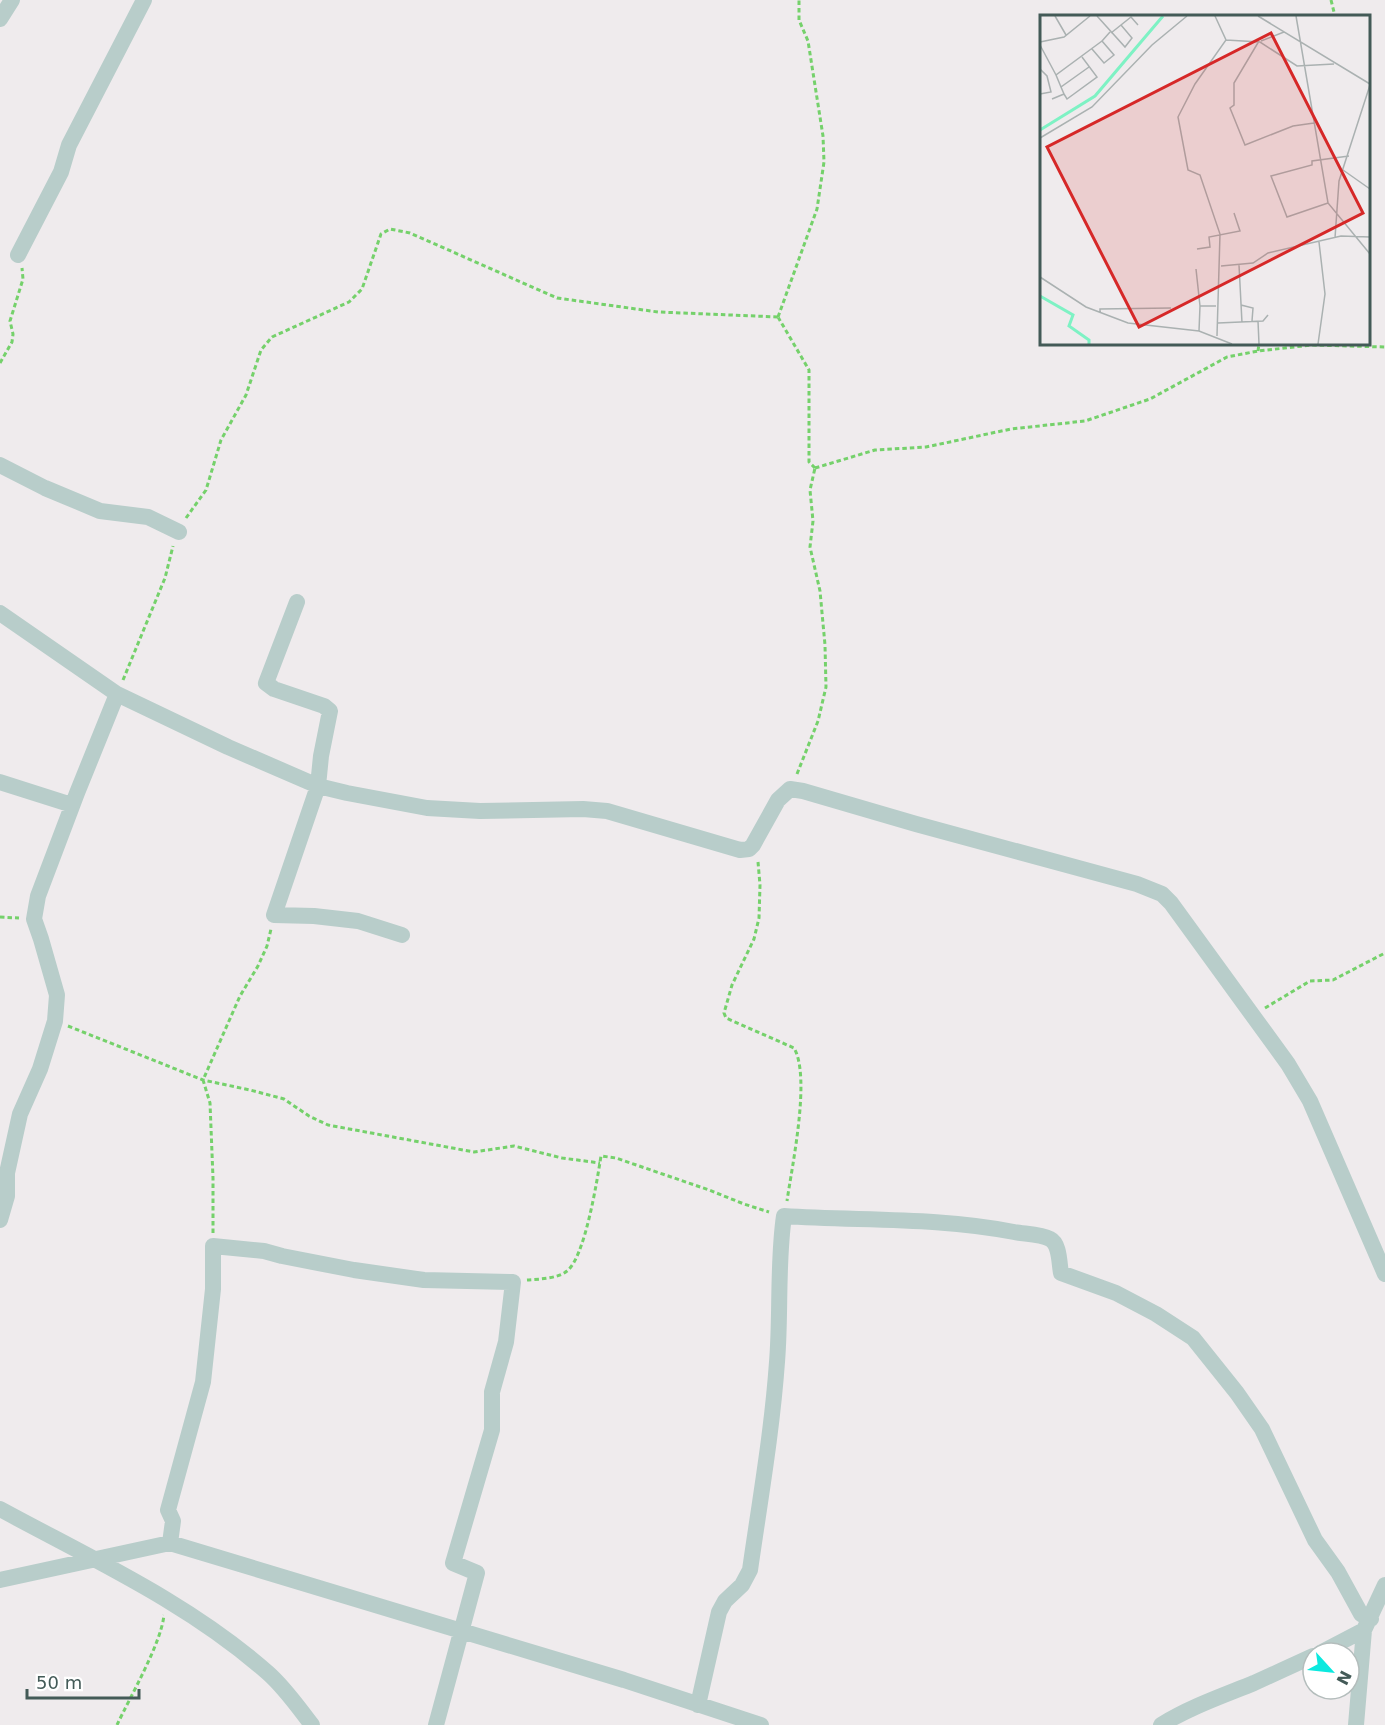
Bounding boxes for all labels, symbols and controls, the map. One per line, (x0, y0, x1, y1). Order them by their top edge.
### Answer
inset map (1040, 15, 1370, 345)
north arrow (1301, 1641, 1361, 1701)
scale bar (27, 1662, 140, 1700)
text: N (1332, 1667, 1355, 1688)
text: 50 m (36, 1672, 82, 1693)

